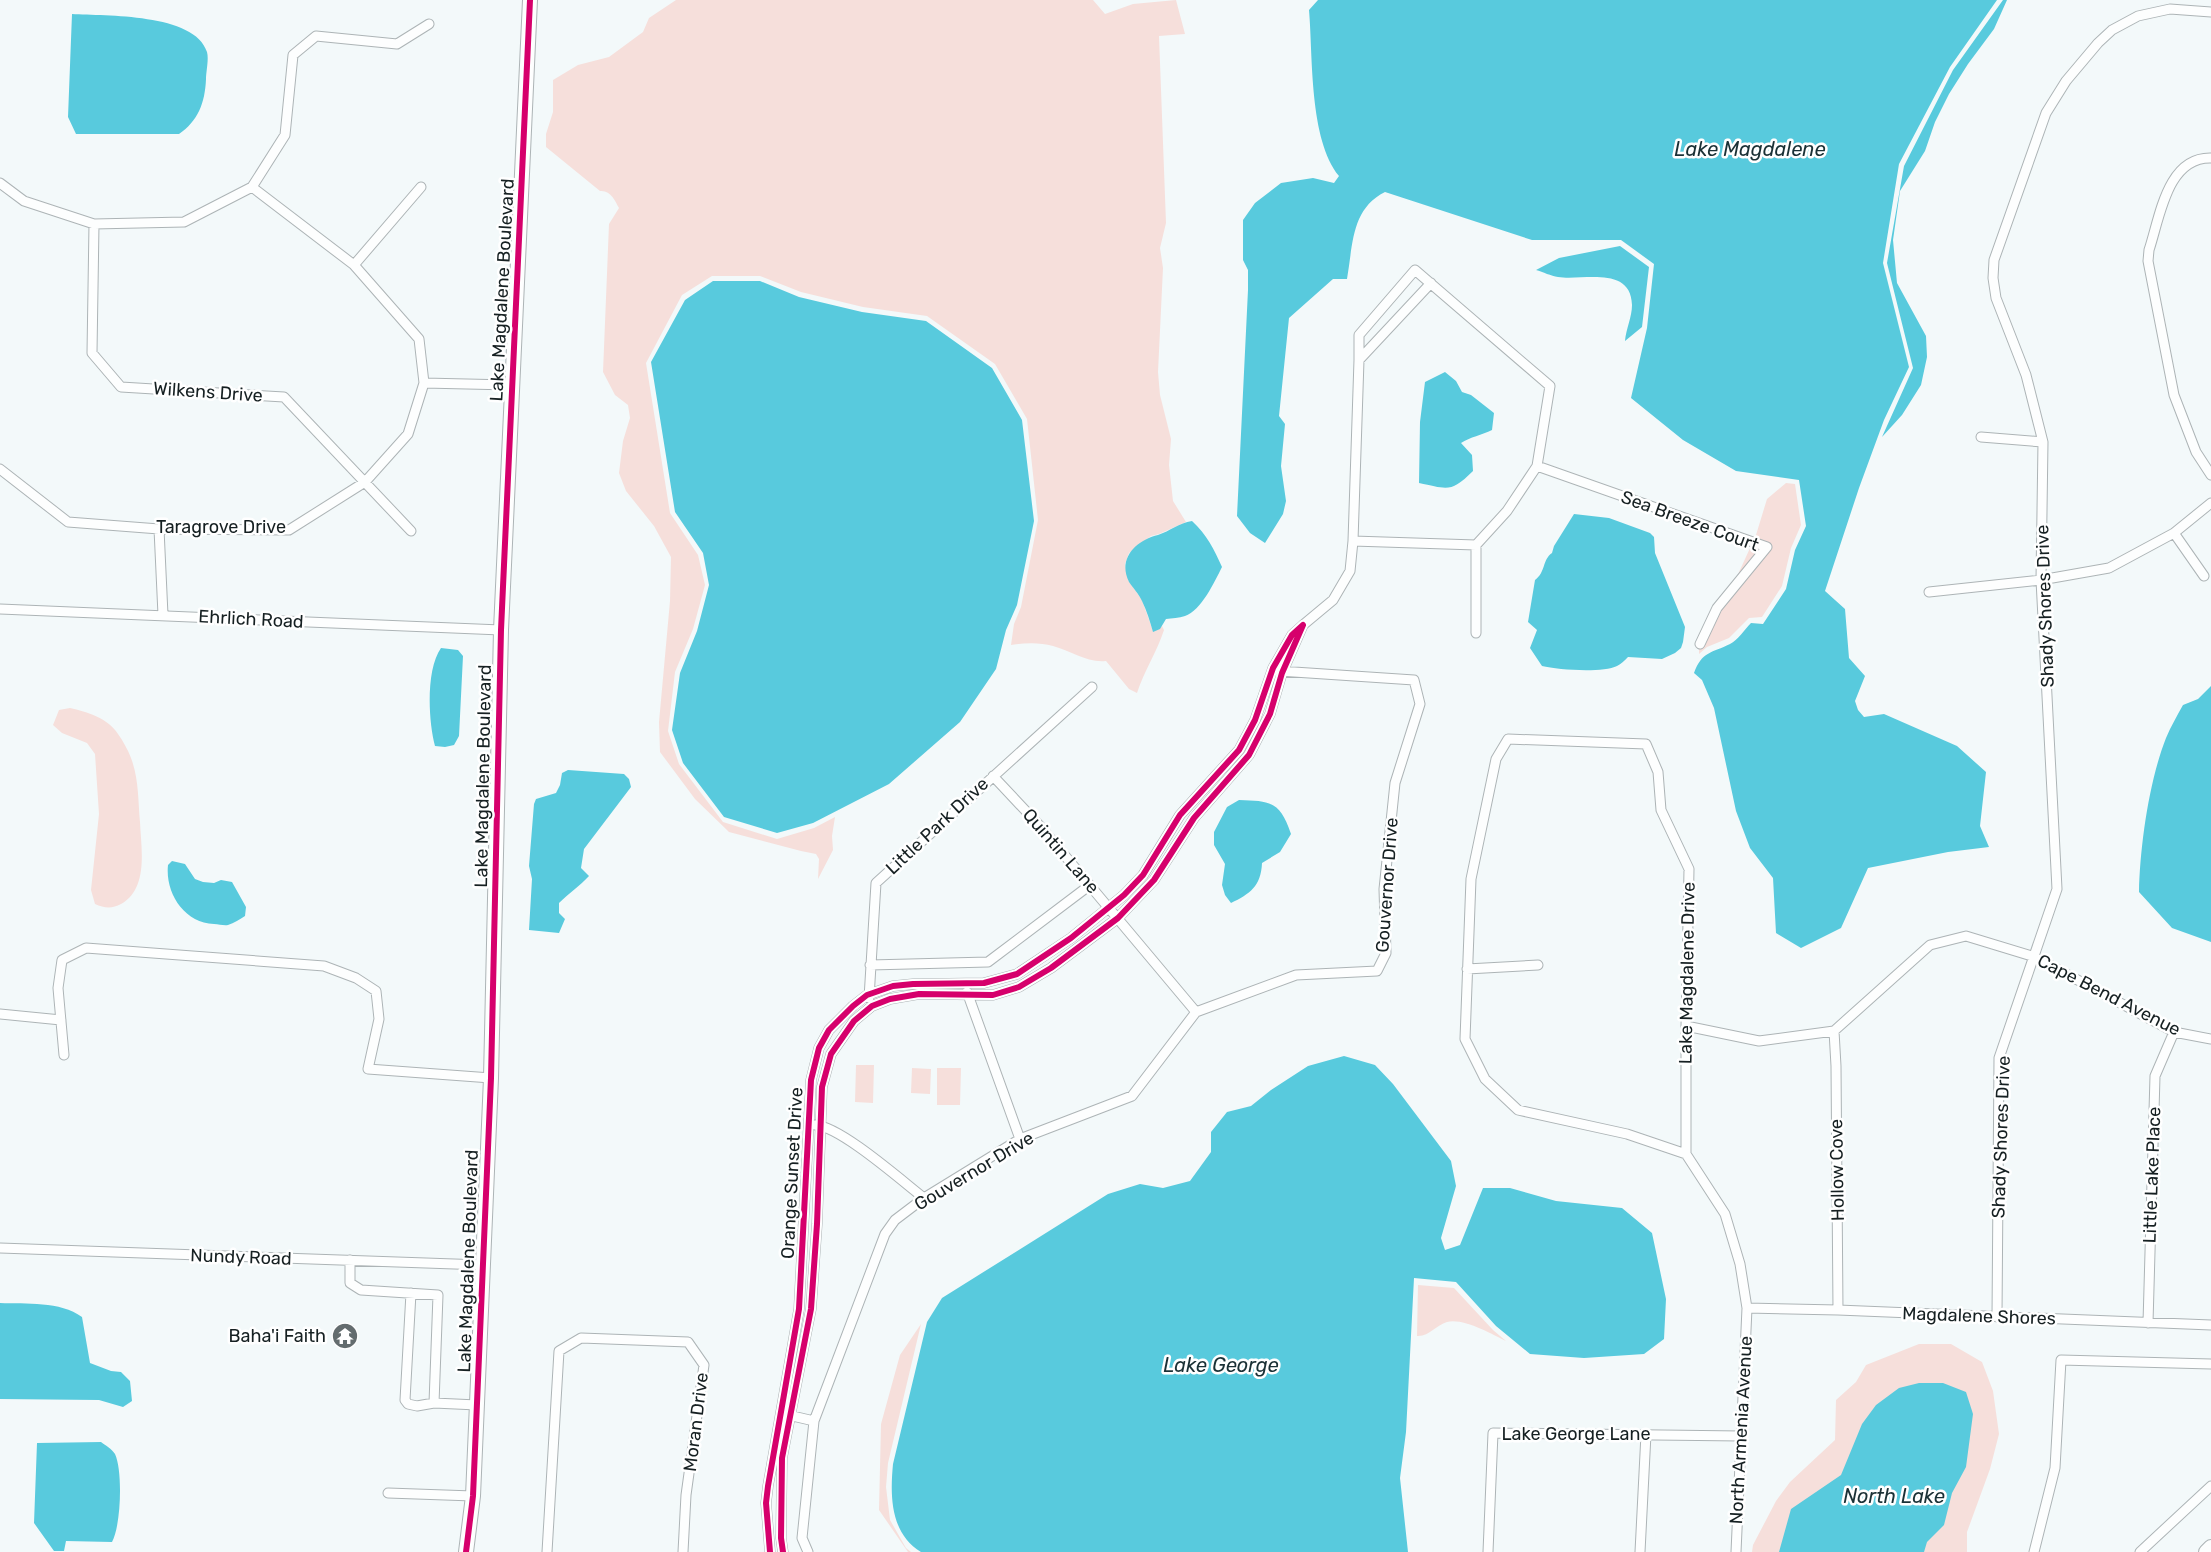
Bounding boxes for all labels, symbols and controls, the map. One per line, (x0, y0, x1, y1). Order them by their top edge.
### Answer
water label: Lake Magdalene (1674, 137, 1826, 161)
street label: Lake Magdalene Boulevard (485, 178, 519, 402)
street label: Wilkens Drive (152, 377, 264, 407)
street label: Sea Breeze Court (1618, 486, 1762, 556)
street label: Taragrove Drive (156, 516, 286, 538)
street label: Shady Shores Drive (2031, 524, 2059, 688)
street label: Ehrlich Road (198, 605, 304, 633)
street label: Lake Magdalene Boulevard (470, 664, 496, 888)
street label: Little Park Drive (881, 773, 993, 879)
street label: Quintin Lane (1018, 804, 1104, 898)
street label: Gouvernor Drive (1371, 817, 1403, 953)
street label: Lake Magdalene Drive (1674, 882, 1700, 1064)
street label: Cape Bend Avenue (2034, 949, 2184, 1041)
street label: Shady Shores Drive (1987, 1055, 2015, 1219)
street label: Orange Sunset Drive (777, 1087, 807, 1259)
street label: Little Lake Place (2139, 1106, 2165, 1244)
street label: Hollow Cove (1825, 1119, 1849, 1221)
street label: Gouvernor Drive (910, 1127, 1038, 1215)
street label: Lake Magdalene Boulevard (453, 1149, 483, 1373)
street label: Nundy Road (190, 1244, 292, 1270)
street label: Magdalene Shores (1902, 1302, 2056, 1330)
temple icon: Baha'i Faith (330, 1321, 360, 1351)
place label: Baha'i Faith (229, 1325, 326, 1347)
street label: North Armenia Avenue (1725, 1335, 1757, 1525)
water label: Lake George (1163, 1353, 1279, 1377)
street label: Moran Drive (679, 1371, 713, 1473)
street label: Lake George Lane (1501, 1423, 1651, 1445)
water label: North Lake (1843, 1484, 1945, 1508)

